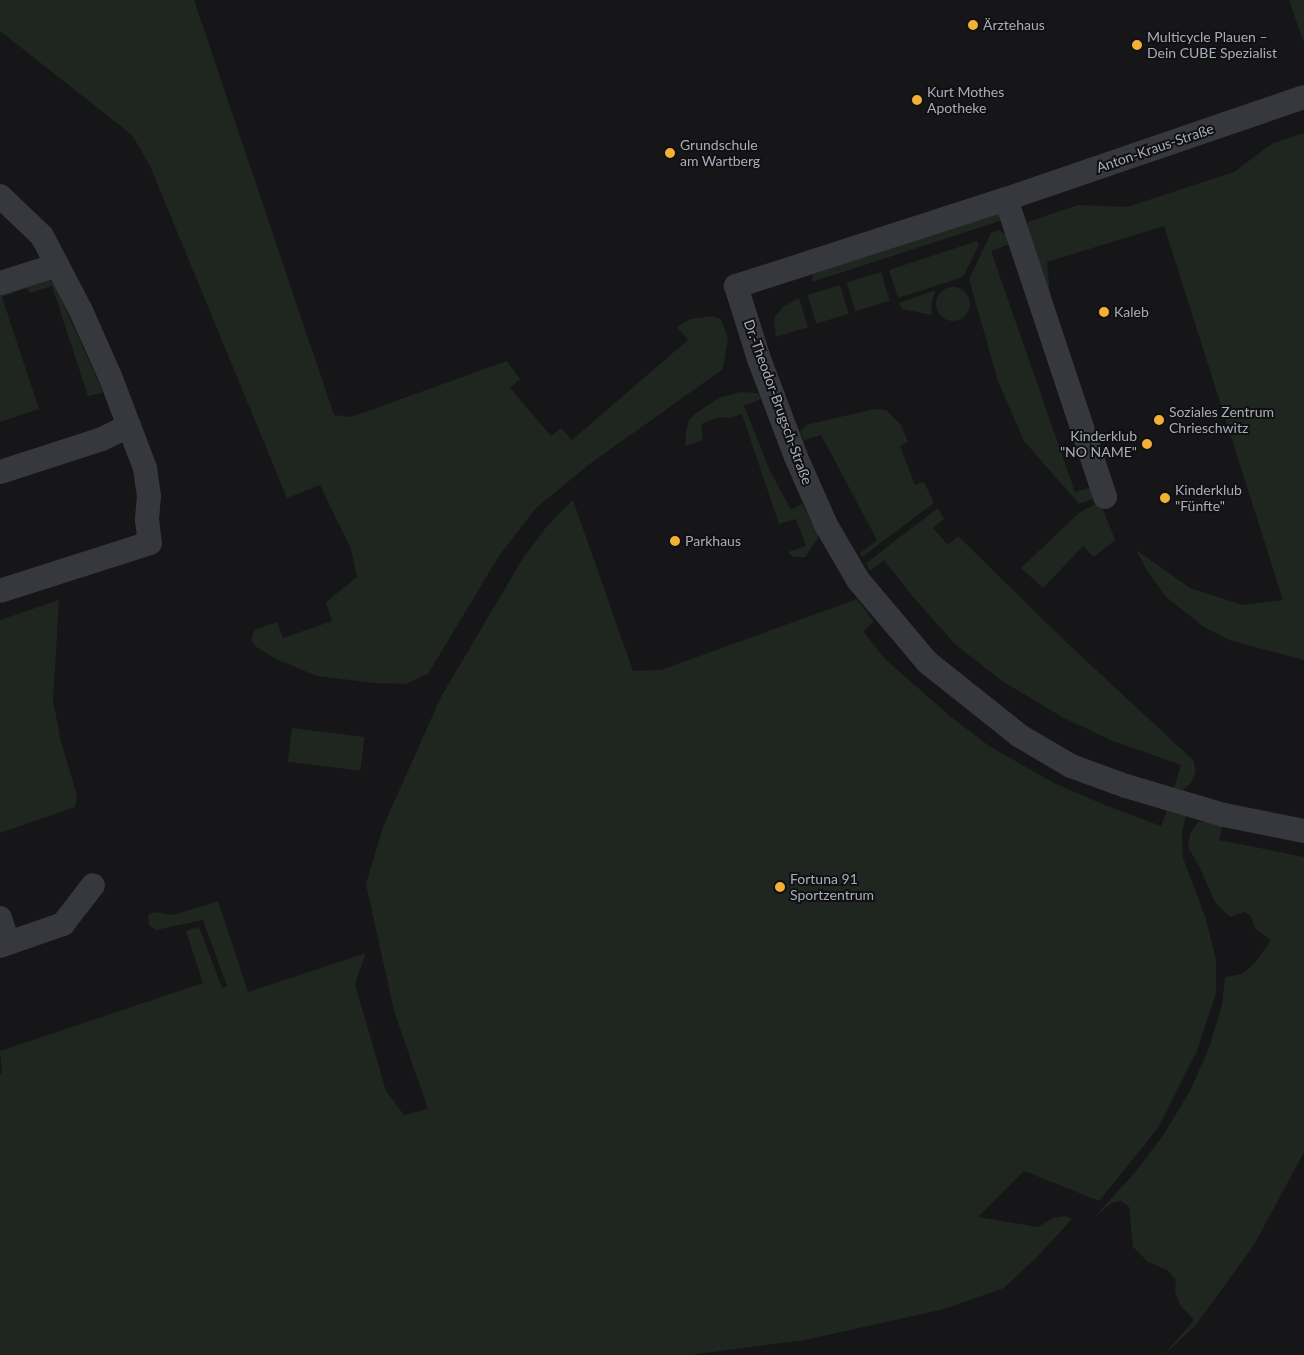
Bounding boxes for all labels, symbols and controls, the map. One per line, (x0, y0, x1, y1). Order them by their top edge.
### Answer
place label: Ärztehaus (983, 17, 1045, 33)
marker: Ärztehaus (967, 19, 979, 31)
place label: Multicycle Plauen – Dein CUBE Spezialist (1147, 29, 1277, 62)
marker: Multicycle Plauen – Dein CUBE Spezialist (1131, 39, 1143, 51)
place label: Kurt Mothes Apotheke (927, 84, 1004, 116)
marker: Kurt Mothes Apotheke (911, 94, 923, 106)
street label: Anton-Kraus-Straße (1094, 120, 1216, 176)
place label: Grundschule am Wartberg (680, 137, 760, 170)
marker: Grundschule am Wartberg (664, 147, 676, 159)
place label: Kaleb (1114, 304, 1149, 320)
marker: Kaleb (1098, 306, 1110, 318)
street label: Dr.-Theodor-Brugsch-Straße (740, 317, 816, 487)
place label: Soziales Zentrum Chrieschwitz (1169, 404, 1274, 437)
marker: Soziales Zentrum Chrieschwitz (1153, 414, 1165, 426)
place label: Kinderklub "NO NAME" (1060, 428, 1137, 461)
marker: Kinderklub "NO NAME" (1141, 438, 1153, 450)
place label: Kinderklub "Fünfte" (1175, 482, 1242, 514)
marker: Kinderklub "Fünfte" (1159, 492, 1171, 504)
place label: Parkhaus (685, 533, 741, 549)
marker: Parkhaus (669, 535, 681, 547)
place label: Fortuna 91 Sportzentrum (790, 871, 874, 904)
marker: Fortuna 91 Sportzentrum (774, 881, 786, 893)

